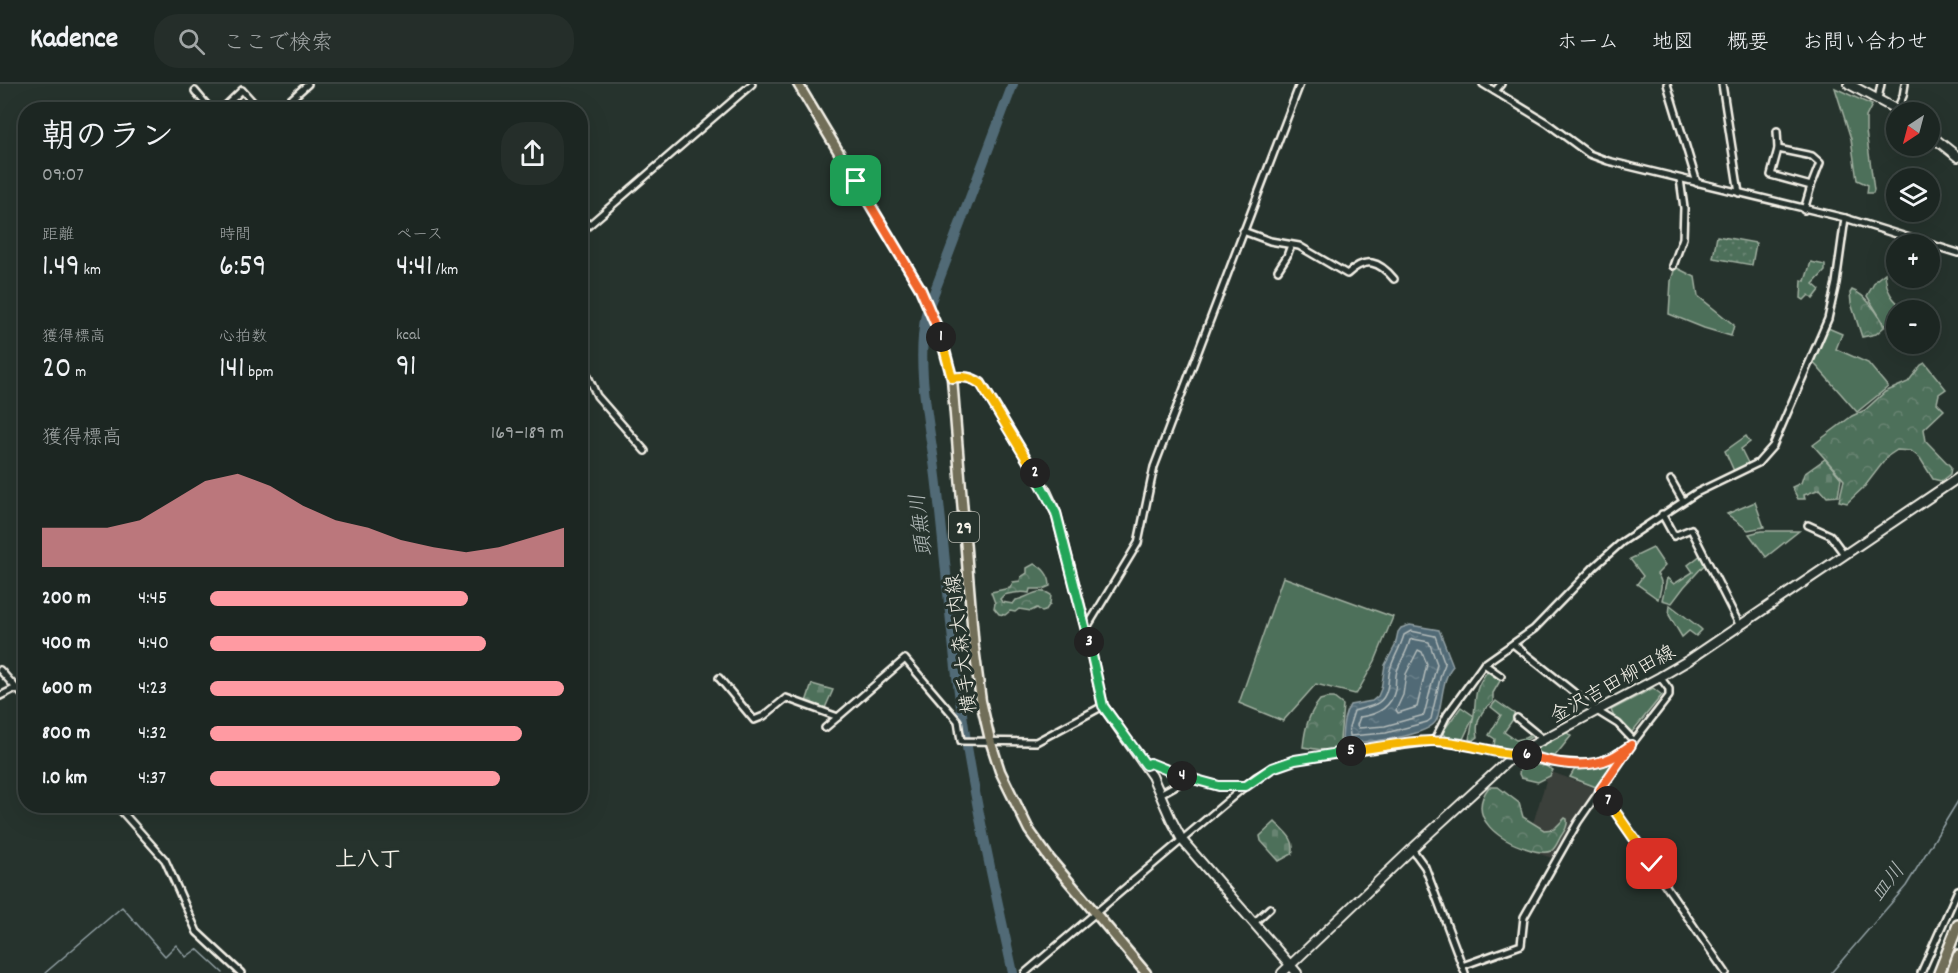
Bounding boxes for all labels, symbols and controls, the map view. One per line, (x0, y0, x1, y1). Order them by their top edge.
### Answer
search box (154, 14, 574, 68)
text: Kadence (30, 21, 118, 61)
icon: search (175, 25, 208, 58)
text: ここで検索 (223, 29, 333, 60)
text: ホーム (1557, 29, 1619, 59)
text: 地図 (1652, 29, 1694, 59)
text: 概要 (1727, 29, 1769, 59)
text: お問い合わせ (1802, 29, 1928, 59)
north arrow (1886, 102, 1940, 156)
map controls (1886, 102, 1940, 354)
text: 朝のラン (42, 116, 174, 163)
button: share (501, 122, 564, 185)
pin (830, 155, 881, 206)
text: 09:07 (42, 162, 84, 190)
icon: arrive (839, 164, 872, 197)
button: layers (1886, 168, 1940, 222)
text: 距離 (42, 224, 74, 247)
text: 時間 (219, 224, 251, 247)
text: ペース (396, 224, 443, 247)
button: + (1886, 234, 1940, 288)
text: 1.49 (42, 247, 80, 290)
text: 6:59 (219, 247, 266, 290)
text: 4:41 (396, 247, 432, 290)
text: km (80, 259, 101, 282)
text: /km (432, 259, 458, 282)
button: − (1886, 300, 1940, 354)
pin: 1 (926, 322, 956, 352)
text: kcal (396, 324, 420, 347)
text: 1 (939, 325, 943, 348)
text: 獲得標高 (42, 326, 106, 349)
text: 心拍数 (219, 326, 267, 349)
text: 91 (396, 347, 416, 390)
text: 20 (42, 349, 71, 392)
text: 141 (219, 349, 245, 392)
text: m (71, 361, 86, 384)
text: bpm (245, 361, 274, 384)
text: 169–189 m (491, 420, 564, 448)
text: 獲得標高 (42, 425, 122, 453)
pin: 2 (1020, 458, 1050, 488)
text: 2 (1032, 461, 1039, 484)
water label: 頭無川 (904, 492, 942, 558)
road number: 29 (949, 512, 979, 542)
street label: 横手大森大内線 (941, 572, 985, 715)
text: 200 m (42, 585, 91, 613)
text: 4:45 (138, 585, 167, 613)
pin: 3 (1074, 627, 1104, 657)
text: 400 m (42, 630, 90, 658)
text: 4:40 (138, 630, 169, 658)
text: 3 (1085, 630, 1093, 653)
street label: 金沢吉田柳田線 (1545, 639, 1681, 732)
text: 600 m (42, 675, 92, 703)
text: 4:23 (138, 675, 167, 703)
text: 800 m (42, 720, 90, 748)
text: 4:32 (138, 720, 167, 748)
pin: 5 (1336, 736, 1366, 766)
text: 5 (1347, 739, 1355, 762)
pin: 6 (1512, 740, 1542, 770)
text: 6 (1523, 743, 1531, 766)
pin: 4 (1167, 761, 1197, 791)
text: 4 (1179, 764, 1185, 787)
text: 1.0 km (42, 765, 87, 793)
text: 4:37 (138, 765, 166, 793)
pin: 7 (1593, 786, 1623, 816)
text: 7 (1605, 789, 1611, 812)
pin (1626, 838, 1677, 889)
district label: 上八丁 (335, 846, 401, 877)
icon: check (1635, 847, 1668, 880)
water label: 皿川 (1865, 858, 1914, 910)

